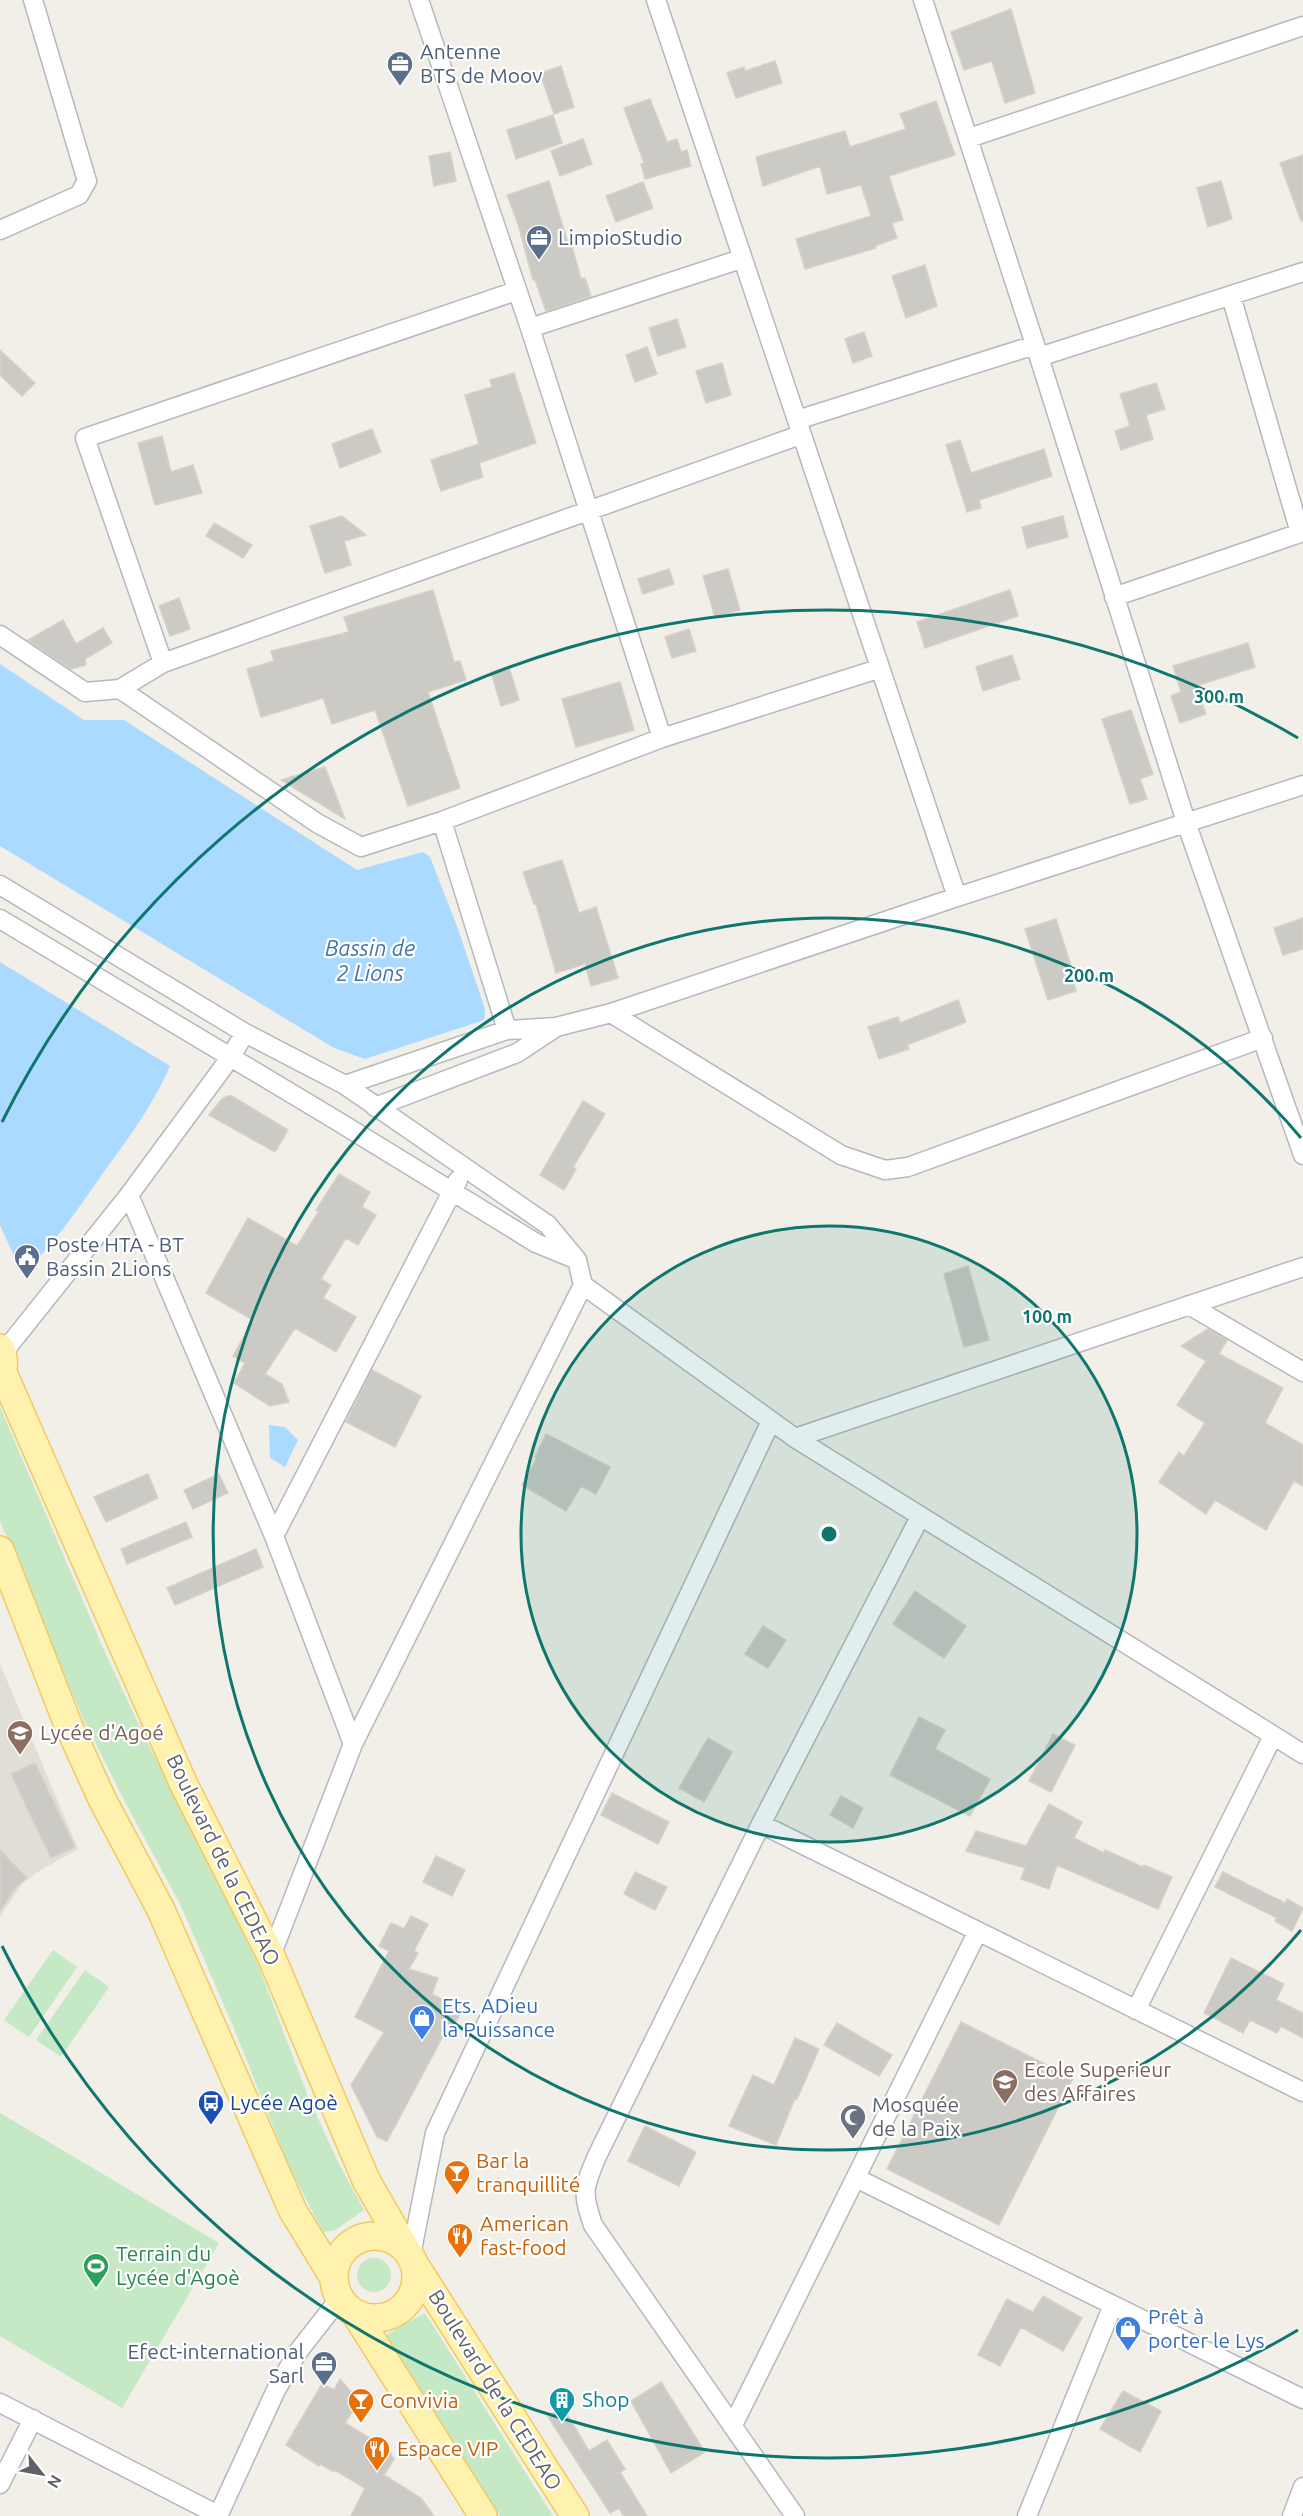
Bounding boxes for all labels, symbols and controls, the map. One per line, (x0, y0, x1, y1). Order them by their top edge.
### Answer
place label: Antenne BTS de Moov (420, 39, 543, 87)
office icon: Antenne BTS de Moov (385, 49, 415, 87)
office icon: LimpioStudio (524, 223, 554, 261)
place label: LimpioStudio (558, 225, 683, 249)
text: 300 m (1194, 686, 1244, 706)
water label: Bassin de 2 Lions (325, 935, 415, 985)
text: 200 m (1064, 965, 1114, 985)
place label: Poste HTA - BT Bassin 2Lions (46, 1232, 184, 1280)
public building icon: Poste HTA - BT Bassin 2Lions (12, 1242, 42, 1280)
text: 100 m (1022, 1306, 1072, 1326)
centre of rings (819, 1524, 839, 1544)
school or university icon: Lycée d'Agoé (5, 1718, 35, 1756)
place label: Lycée d'Agoé (40, 1720, 164, 1744)
street label: Boulevard de la CEDEAO (162, 1750, 286, 1969)
place label: Ets. ADieu la Puissance (442, 1993, 555, 2041)
shop icon: Ets. ADieu la Puissance (407, 2003, 437, 2041)
place label: Ecole Superieur des Affaires (1024, 2057, 1171, 2105)
school or university icon: Ecole Superieur des Affaires (990, 2067, 1020, 2105)
bus stop icon: Lycée Agoè (196, 2088, 226, 2126)
place label: Lycée Agoè (230, 2090, 338, 2114)
place label: Mosquée de la Paix (872, 2092, 961, 2140)
mosque icon: Mosquée de la Paix (838, 2102, 868, 2140)
place label: Bar la tranquillité (476, 2148, 580, 2196)
bar icon: Bar la tranquillité (442, 2158, 472, 2196)
place label: American fast-food (480, 2211, 569, 2259)
restaurant icon: American fast-food (445, 2221, 475, 2259)
place label: Terrain du Lycée d'Agoè (116, 2241, 240, 2289)
sports icon: Terrain du Lycée d'Agoè (81, 2251, 111, 2289)
street label: Boulevard de la CEDEAO (424, 2285, 567, 2494)
place label: Prêt à porter le Lys (1148, 2304, 1265, 2352)
shop icon: Prêt à porter le Lys (1113, 2314, 1143, 2352)
place label: Efect-international Sarl (128, 2339, 304, 2387)
office icon: Efect-international Sarl (309, 2349, 339, 2387)
building icon: Shop (547, 2385, 577, 2423)
bar icon: Convivia (346, 2386, 376, 2424)
place label: Shop (582, 2387, 630, 2411)
place label: Convivia (380, 2388, 459, 2412)
restaurant icon: Espace VIP (362, 2434, 392, 2472)
place label: Espace VIP (397, 2436, 498, 2460)
north arrow (12, 2444, 72, 2504)
text: N (44, 2472, 66, 2491)

